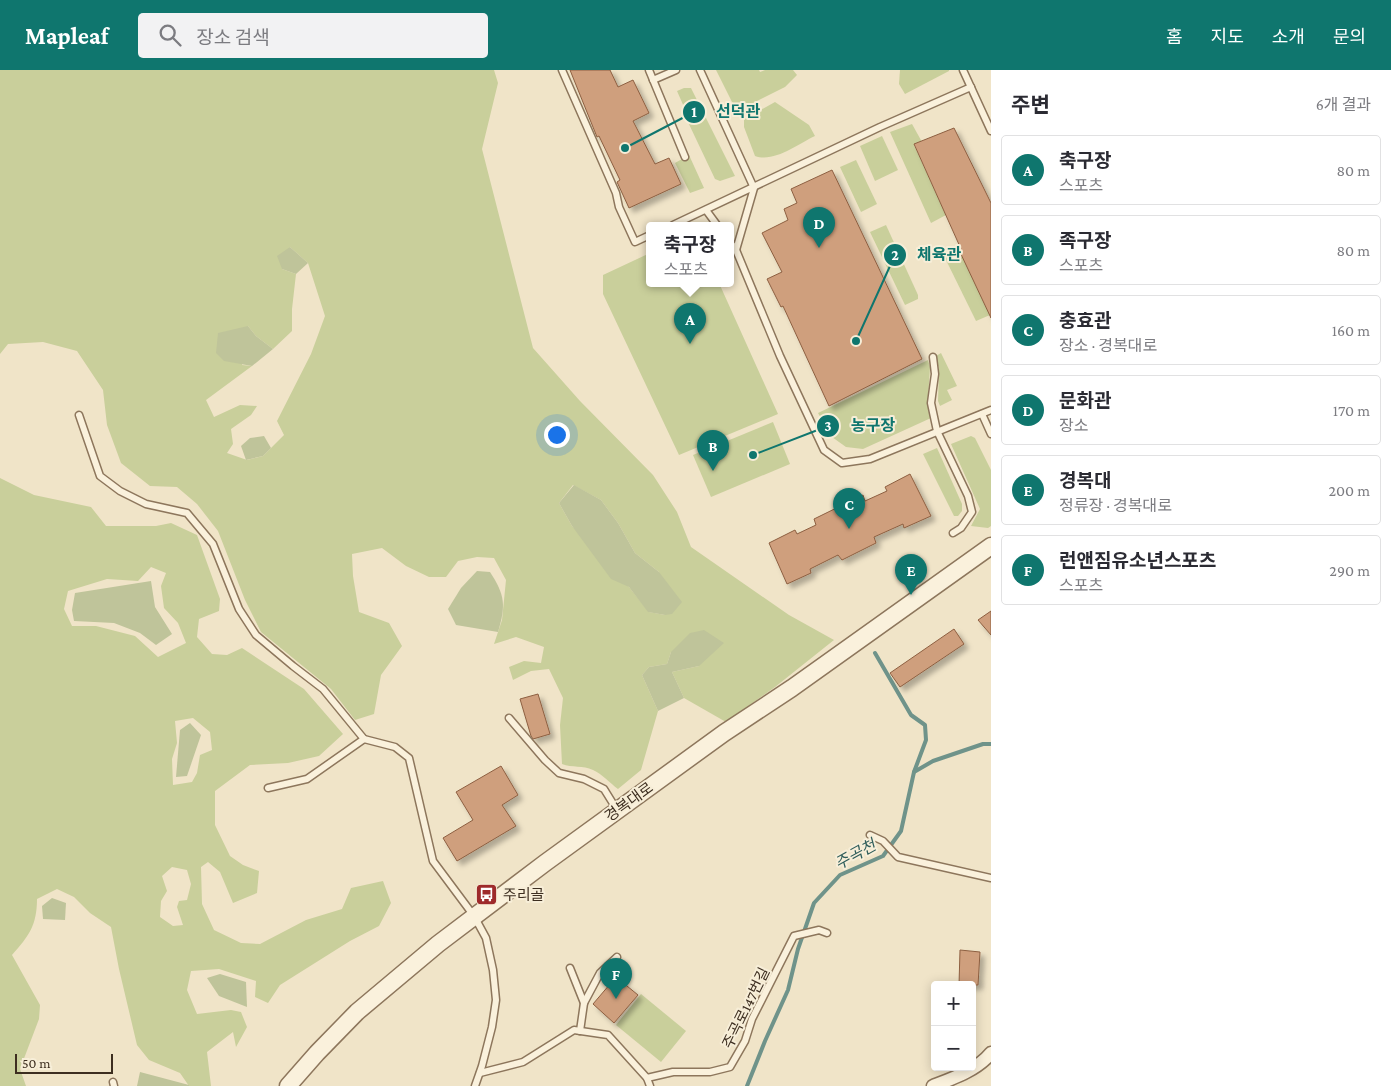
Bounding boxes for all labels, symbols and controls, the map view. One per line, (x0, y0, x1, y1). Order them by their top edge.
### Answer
search box (138, 13, 488, 58)
icon: search (156, 21, 184, 49)
text: Mapleaf (25, 22, 108, 49)
text: 장소 검색 (196, 27, 270, 48)
text: 홈 (1166, 27, 1183, 47)
text: 지도 (1211, 27, 1244, 47)
text: 소개 (1272, 27, 1305, 47)
text: 문의 (1333, 27, 1366, 47)
text: 주변 (1011, 93, 1050, 117)
callout: 선덕관 (681, 96, 770, 127)
text: 6개 결과 (1316, 96, 1371, 113)
text: 선덕관 (716, 103, 760, 120)
text: 1 (691, 104, 697, 120)
text: 축구장 (1059, 150, 1111, 171)
text: A (1023, 162, 1033, 179)
text: 80 m (1336, 162, 1370, 179)
text: 스포츠 (1059, 177, 1103, 194)
pin: D (803, 207, 835, 248)
popup (646, 222, 734, 287)
text: 족구장 (1059, 230, 1111, 251)
text: 축구장 (664, 234, 716, 255)
callout: 체육관 (882, 239, 971, 270)
text: B (1023, 242, 1033, 259)
text: 80 m (1336, 242, 1370, 259)
text: 체육관 (917, 246, 961, 263)
text: 2 (891, 247, 899, 263)
text: 스포츠 (1059, 257, 1103, 274)
text: 스포츠 (664, 261, 708, 278)
pin: A (674, 303, 706, 344)
text: 충효관 (1059, 310, 1111, 331)
text: C (1023, 322, 1033, 339)
text: 160 m (1332, 322, 1370, 339)
text: 장소 · 경복대로 (1059, 337, 1157, 354)
text: 문화관 (1059, 390, 1111, 411)
text: D (1022, 402, 1034, 419)
text: 170 m (1333, 402, 1370, 419)
callout: 농구장 (815, 410, 905, 441)
text: 농구장 (851, 417, 895, 434)
text: 장소 (1059, 417, 1088, 434)
text: 3 (824, 418, 832, 434)
your location (544, 422, 570, 448)
pin: B (697, 430, 729, 471)
text: 경복대 (1059, 470, 1111, 491)
text: E (1023, 482, 1033, 499)
text: 200 m (1328, 482, 1370, 499)
pin: C (833, 488, 865, 529)
text: 정류장 · 경복대로 (1059, 497, 1172, 514)
text: 런앤짐유소년스포츠 (1059, 550, 1216, 571)
pin: E (895, 554, 927, 595)
text: F (1024, 562, 1032, 579)
text: 290 m (1329, 562, 1370, 579)
text: 스포츠 (1059, 577, 1103, 594)
street label: 경복대로 (602, 779, 656, 825)
water label: 주곡천 (832, 835, 881, 873)
bus stop icon: 주리골 (475, 883, 499, 907)
place label: 주리골 (503, 887, 544, 903)
pin: F (600, 958, 632, 999)
street label: 주곡로147번길 (719, 965, 773, 1051)
map controls (931, 981, 976, 1071)
button: + (931, 981, 976, 1026)
button: − (931, 1026, 976, 1071)
scale bar (15, 1051, 112, 1074)
text: 50 m (22, 1055, 50, 1071)

